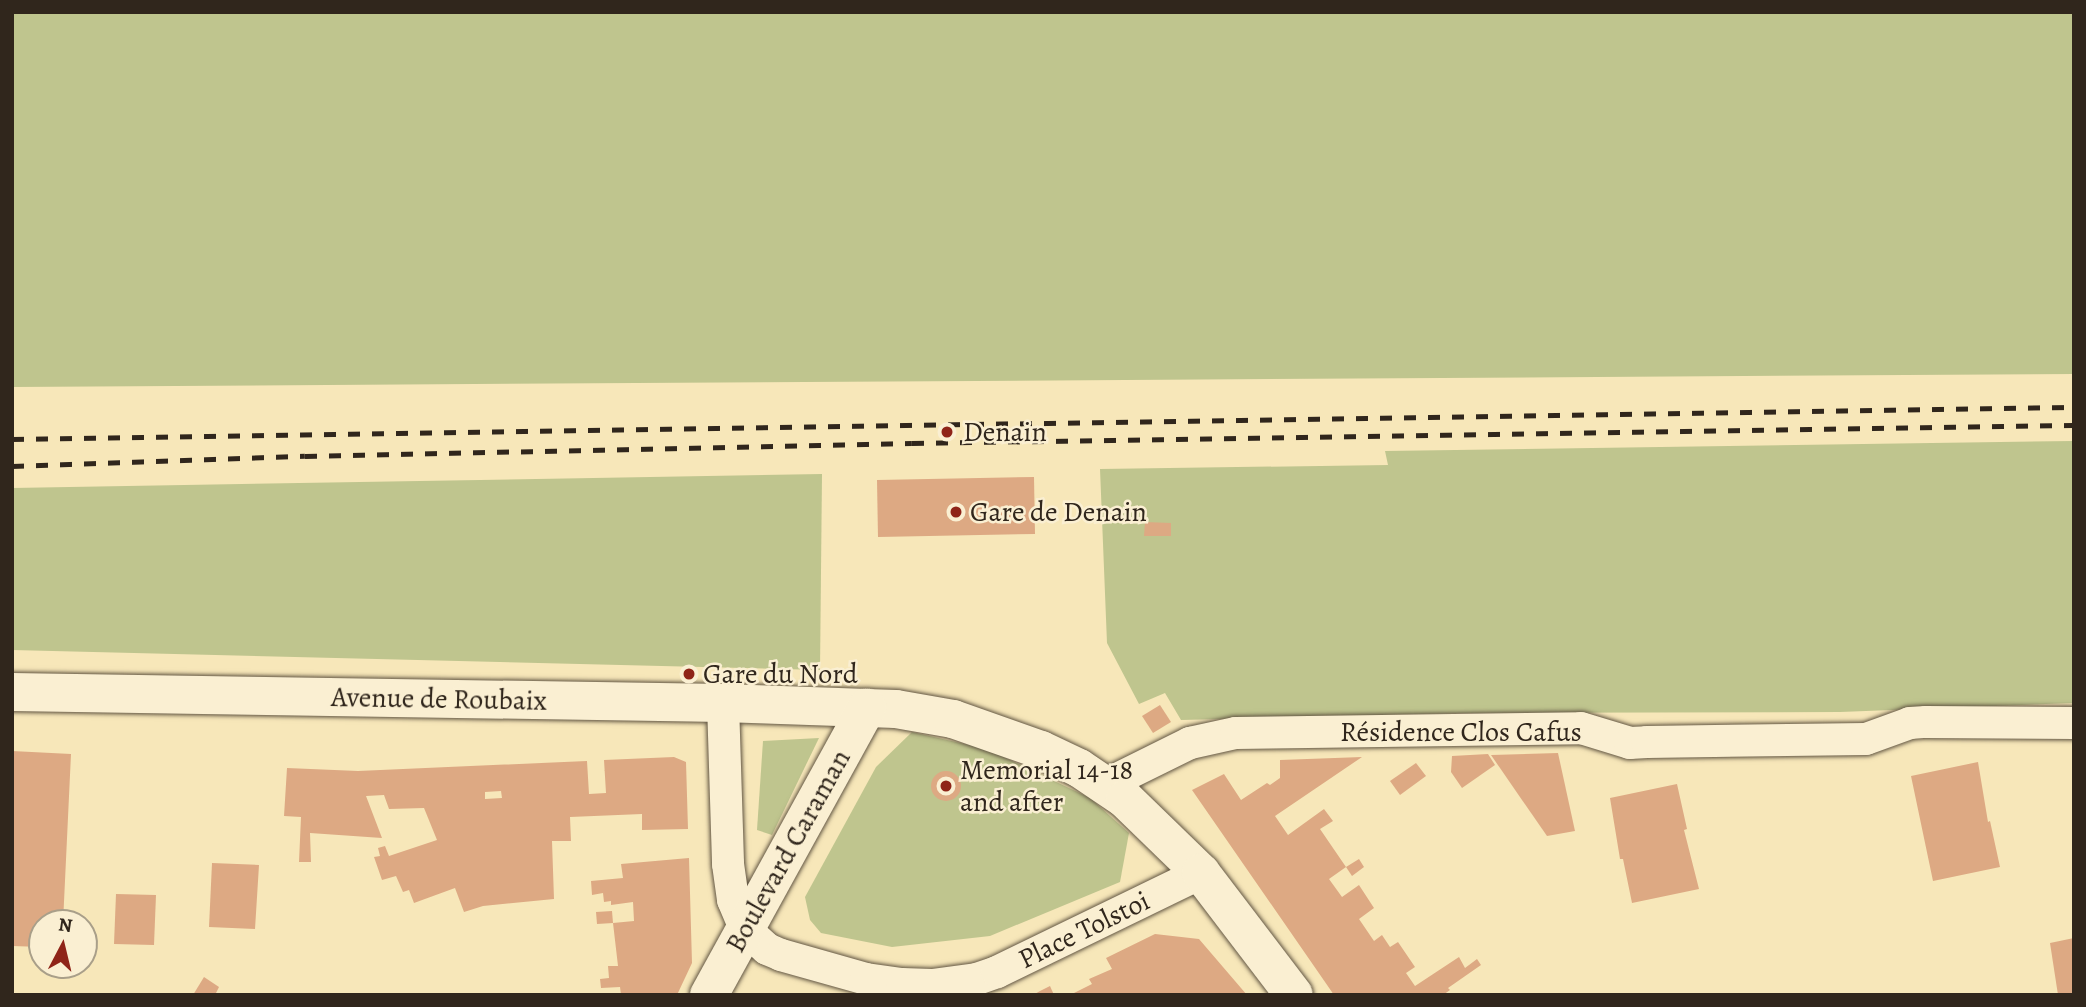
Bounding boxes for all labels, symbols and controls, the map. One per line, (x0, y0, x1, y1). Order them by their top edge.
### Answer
place label: Denain (963, 415, 1047, 449)
marker: Denain (937, 422, 957, 442)
place label: Gare de Denain (970, 495, 1147, 529)
marker: Gare de Denain (948, 504, 964, 520)
place label: Gare du Nord (703, 657, 858, 691)
marker: Gare du Nord (681, 666, 697, 682)
street label: Avenue de Roubaix (331, 680, 547, 718)
street label: Résidence Clos Cafus (1340, 715, 1582, 749)
street label: Boulevard Caraman (718, 744, 858, 958)
place label: Memorial 14-18 and after (960, 753, 1133, 819)
marker: Memorial 14-18 and after (938, 778, 954, 794)
street label: Place Tolstoi (1013, 884, 1155, 976)
north arrow (28, 909, 98, 979)
text: N (57, 911, 74, 939)

